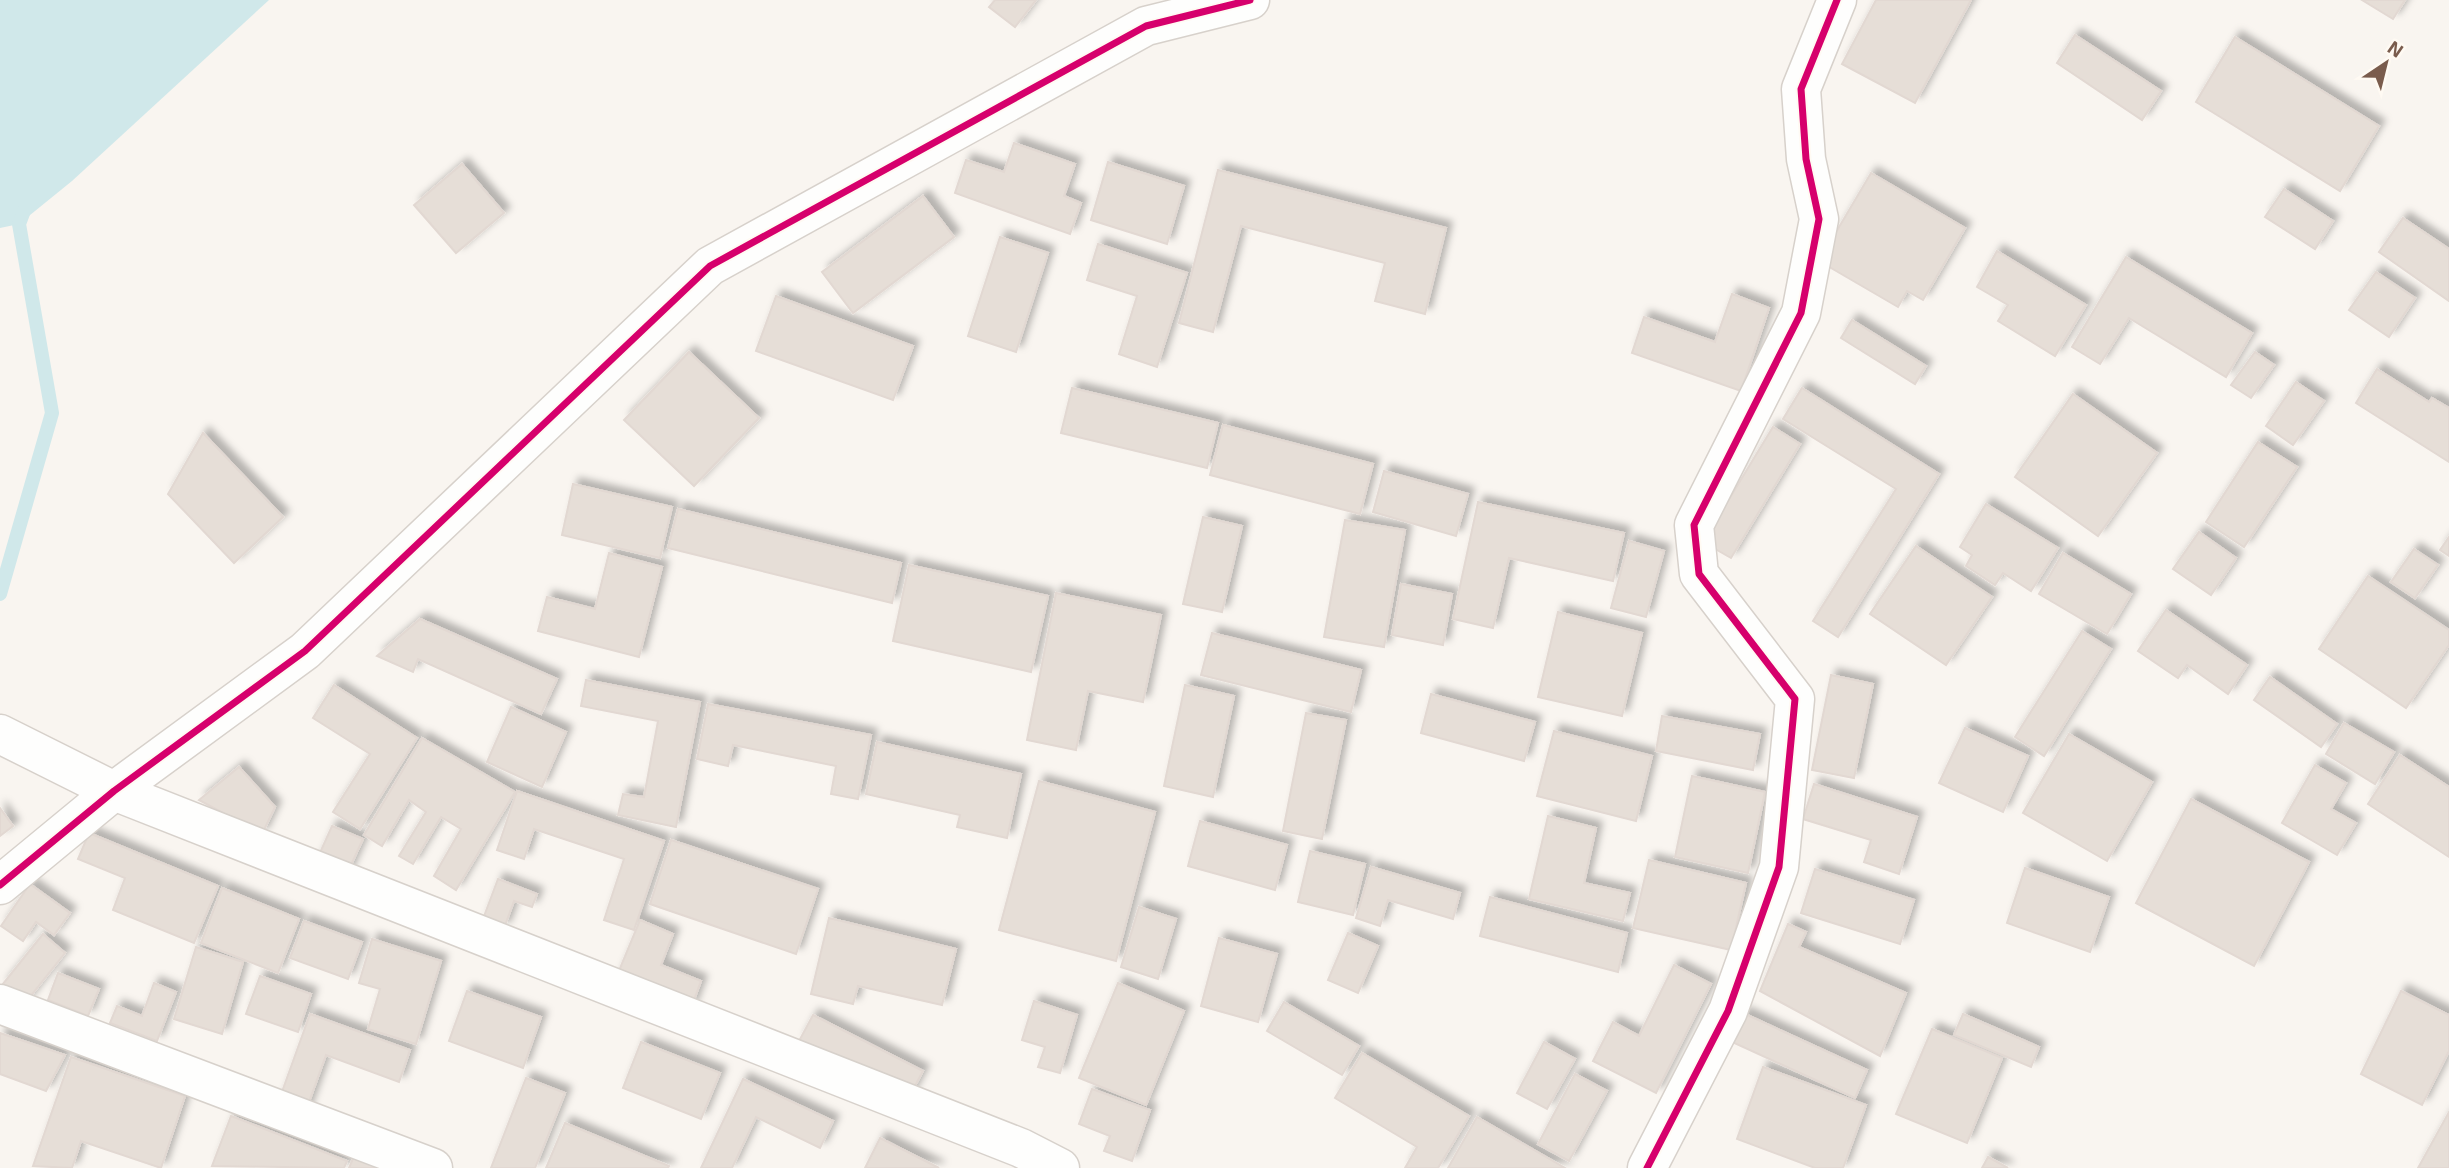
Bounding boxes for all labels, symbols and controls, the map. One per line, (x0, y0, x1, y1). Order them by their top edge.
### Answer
north arrow (2351, 28, 2421, 98)
text: N (2384, 35, 2408, 62)

